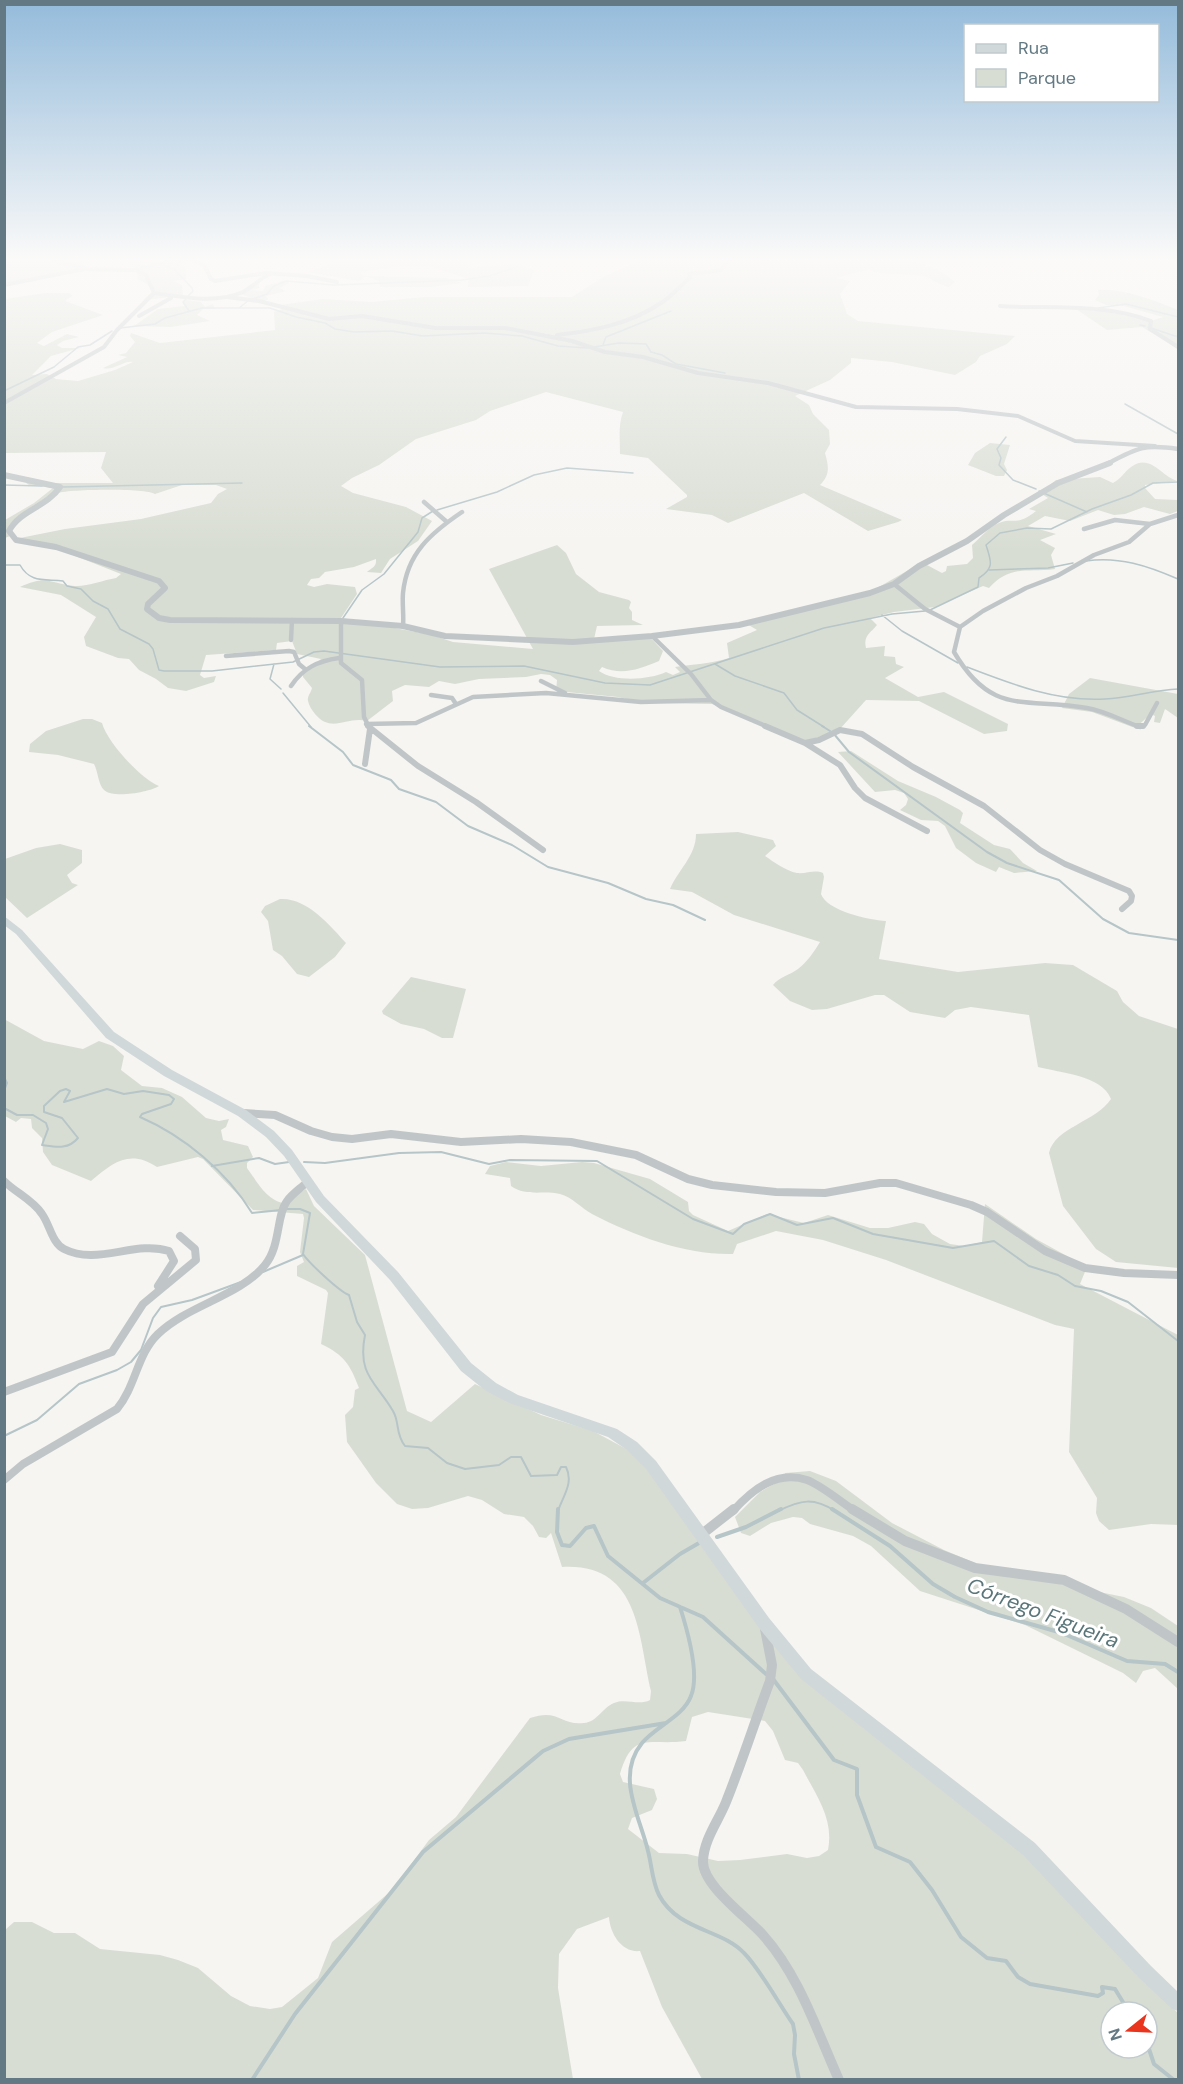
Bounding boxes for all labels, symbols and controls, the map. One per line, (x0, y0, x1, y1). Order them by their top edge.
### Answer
legend (964, 24, 1159, 102)
text: Rua (1018, 36, 1049, 60)
text: Parque (1018, 66, 1076, 90)
water label: Córrego Figueira (963, 1571, 1123, 1655)
north arrow (1099, 2000, 1159, 2060)
text: N (1103, 2026, 1127, 2043)

